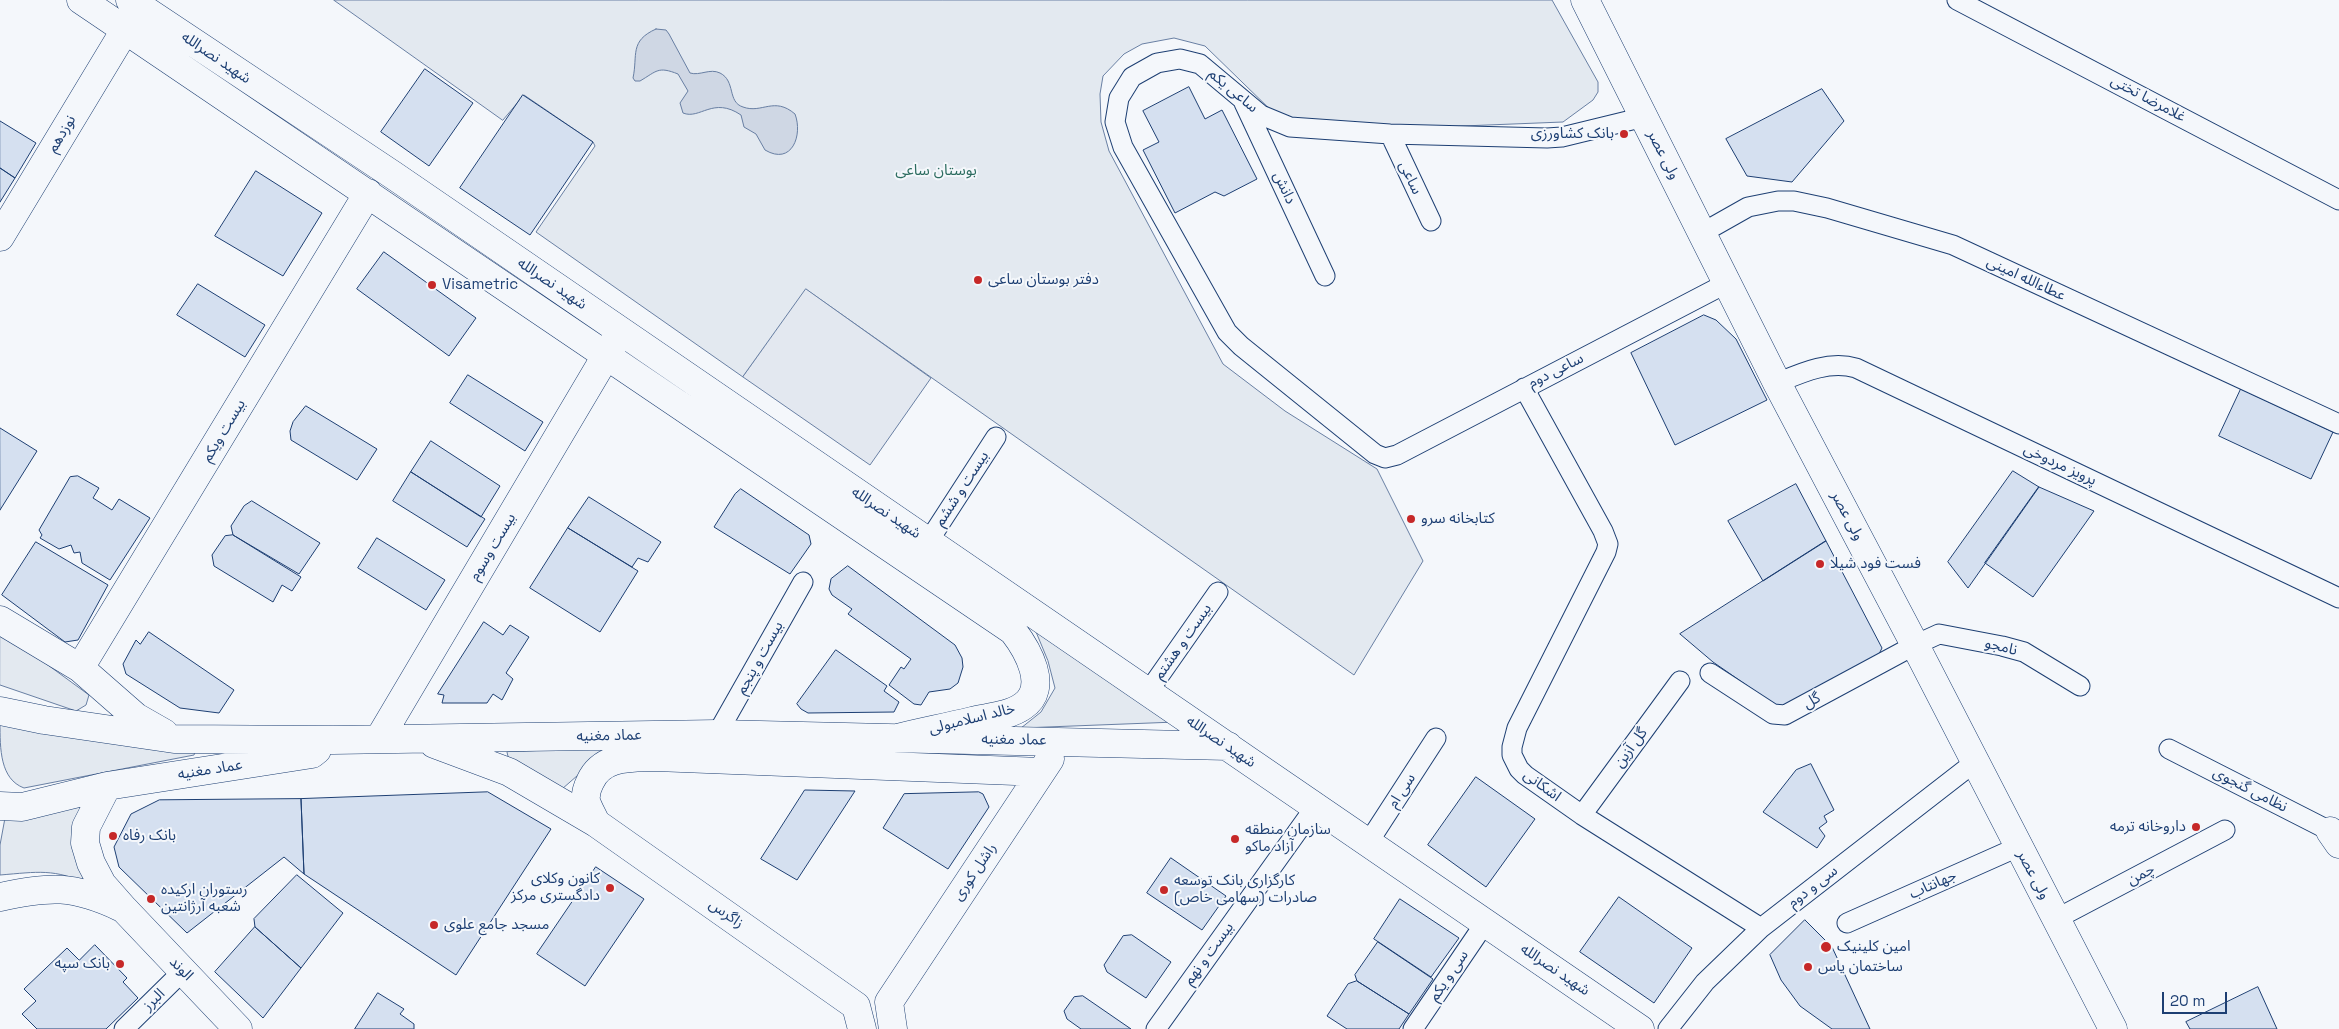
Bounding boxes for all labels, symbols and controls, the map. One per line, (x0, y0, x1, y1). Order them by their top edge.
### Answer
street label: شهید نصرالله (178, 28, 254, 88)
street label: ساعی یکم (1205, 65, 1261, 117)
street label: غلامرضا تختی (2107, 72, 2189, 126)
street label: نوزدهم (44, 112, 80, 156)
place label: بانک کشاورزی (1531, 125, 1614, 143)
street label: ولی عصر (1643, 127, 1683, 183)
marker: بانک کشاورزی (1618, 128, 1630, 140)
street label: ساعی (1395, 158, 1425, 198)
park label: بوستان ساعی (895, 162, 977, 180)
street label: دانش (1269, 169, 1299, 207)
street label: عطاءالله امینی (1984, 253, 2068, 305)
street label: شهید نصرالله (514, 254, 590, 314)
place label: دفتر بوستان ساعی (988, 271, 1099, 289)
marker: دفتر بوستان ساعی (972, 274, 984, 286)
place label: Visametric (442, 276, 518, 294)
marker: Visametric (426, 279, 438, 291)
street label: ساعی دوم (1525, 349, 1587, 393)
street label: بیست ویکم (198, 396, 250, 466)
street label: پرویز مردوخی (2021, 440, 2099, 490)
street label: بیست و ششم (931, 448, 993, 530)
street label: شهید نصرالله (848, 483, 924, 543)
street label: ولی عصر (1827, 488, 1867, 544)
street label: بیست وسوم (466, 510, 520, 584)
place label: کتابخانه سرو (1421, 510, 1495, 528)
marker: کتابخانه سرو (1405, 513, 1417, 525)
place label: فست فود شیلا (1830, 555, 1921, 573)
marker: فست فود شیلا (1814, 558, 1826, 570)
street label: بیست و هشتم (1150, 601, 1216, 683)
street label: بیست و پنجم (733, 618, 787, 698)
street label: نامجو (1983, 634, 2019, 660)
street label: گل (1800, 689, 1824, 713)
street label: خالد اسلامبولی (927, 700, 1017, 738)
street label: شهید نصرالله (1183, 712, 1259, 772)
street label: گل آزین (1610, 725, 1652, 771)
street label: عماد مغنیه (576, 726, 642, 746)
street label: عماد مغنیه (981, 730, 1047, 750)
street label: عماد مغنیه (176, 756, 244, 784)
street label: نظامی گنجوی (2210, 764, 2290, 816)
street label: اشکانی (1520, 766, 1564, 806)
street label: سی ام (1384, 770, 1420, 812)
place label: داروخانه ترمه (2110, 818, 2186, 836)
place label: سازمان منطقه آزاد ماکو (1245, 821, 1331, 856)
marker: داروخانه ترمه (2190, 821, 2202, 833)
place label: بانک رفاه (123, 827, 176, 845)
marker: بانک رفاه (107, 830, 119, 842)
marker: سازمان منطقه آزاد ماکو (1229, 833, 1241, 845)
street label: راشل کوری (949, 840, 1001, 904)
street label: ولی عصر (2013, 847, 2053, 903)
street label: چمن (2124, 860, 2158, 890)
street label: سی و دوم (1784, 862, 1842, 912)
street label: جهانتاب (1907, 867, 1959, 903)
place label: کانون وکلای دادگستری مرکز (511, 870, 600, 905)
place label: کارگزاری بانک توسعه صادرات (سهامی خاص) (1174, 872, 1317, 907)
place label: رستوران ارکیده شعبه آرژانتین (161, 881, 248, 916)
marker: کانون وکلای دادگستری مرکز (604, 882, 616, 894)
marker: کارگزاری بانک توسعه صادرات (سهامی خاص) (1158, 884, 1170, 896)
marker: رستوران ارکیده شعبه آرژانتین (145, 893, 157, 905)
street label: زاگرس (705, 896, 747, 932)
place label: مسجد جامع علوی (444, 916, 549, 934)
marker: مسجد جامع علوی (428, 919, 440, 931)
street label: بیست و نهم (1180, 919, 1238, 989)
place label: امین کلینیک (1837, 938, 1910, 956)
street label: شهید نصرالله (1517, 940, 1593, 1000)
marker: امین کلینیک (1819, 940, 1833, 954)
street label: سی و یکم (1425, 947, 1473, 1005)
street label: الوند (165, 953, 197, 985)
place label: بانک سپه (54, 955, 110, 973)
marker: بانک سپه (114, 958, 126, 970)
place label: ساختمان یاس (1818, 958, 1903, 976)
marker: ساختمان یاس (1802, 961, 1814, 973)
scale bar (2164, 982, 2229, 1014)
street label: البرز (139, 985, 169, 1015)
text: 20 m (2170, 991, 2205, 1010)

